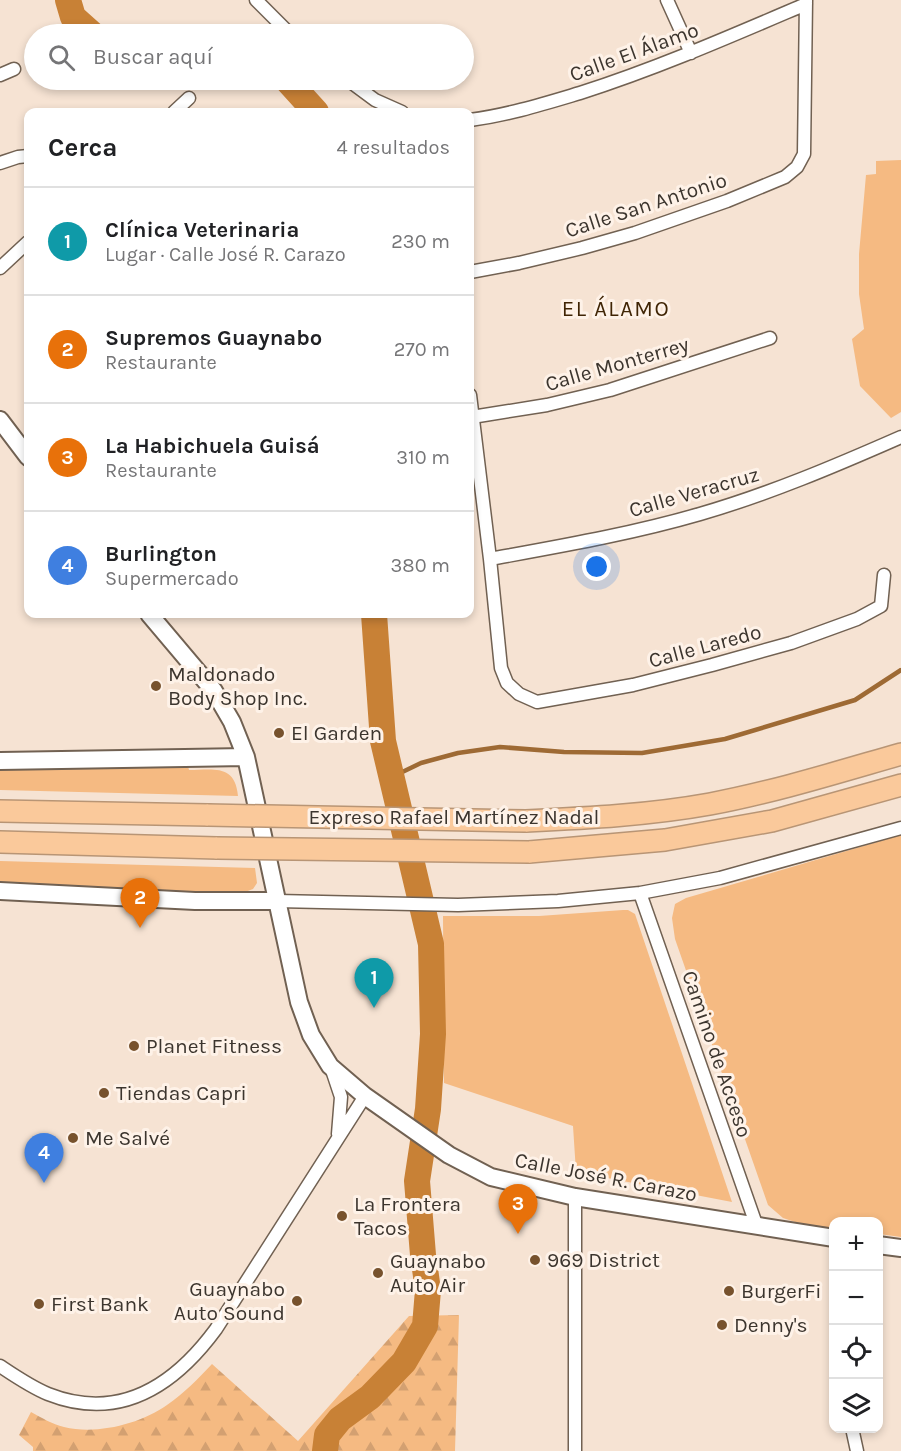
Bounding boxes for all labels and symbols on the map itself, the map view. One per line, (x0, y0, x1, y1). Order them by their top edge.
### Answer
street label: Calle El Álamo (566, 18, 702, 86)
street label: Calle San Antonio (562, 168, 730, 242)
district label: EL ÁLAMO (562, 295, 670, 322)
street label: Calle Monterrey (542, 332, 692, 396)
street label: Calle Veracruz (626, 462, 762, 522)
your location (582, 552, 611, 581)
street label: Calle Laredo (646, 619, 764, 673)
place label: Maldonado Body Shop Inc. (168, 662, 307, 710)
marker: Maldonado Body Shop Inc. (149, 679, 163, 693)
place label: El Garden (291, 721, 382, 745)
marker: El Garden (272, 726, 286, 740)
street label: Expreso Rafael Martínez Nadal (309, 805, 599, 829)
pin: 2 (120, 878, 160, 928)
pin: 1 (354, 958, 394, 1008)
street label: Camino de Acceso (677, 967, 757, 1141)
place label: Planet Fitness (146, 1034, 282, 1058)
marker: Planet Fitness (127, 1039, 141, 1053)
place label: Tiendas Capri (116, 1081, 247, 1105)
marker: Tiendas Capri (97, 1086, 111, 1100)
place label: Me Salvé (85, 1126, 170, 1150)
marker: Me Salvé (66, 1131, 80, 1145)
pin: 4 (24, 1134, 63, 1183)
street label: Calle José R. Carazo (513, 1148, 699, 1206)
pin: 3 (498, 1184, 538, 1234)
place label: La Frontera Tacos (354, 1192, 461, 1240)
marker: La Frontera Tacos (335, 1209, 349, 1223)
place label: 969 District (547, 1248, 660, 1272)
place label: Guaynabo Auto Air (390, 1249, 486, 1297)
marker: 969 District (528, 1253, 542, 1267)
marker: Guaynabo Auto Air (371, 1266, 385, 1280)
place label: Guaynabo Auto Sound (174, 1277, 285, 1325)
place label: BurgerFi (741, 1279, 822, 1303)
marker: BurgerFi (722, 1284, 736, 1298)
place label: First Bank (51, 1292, 149, 1316)
marker: Guaynabo Auto Sound (290, 1294, 304, 1308)
marker: First Bank (32, 1297, 46, 1311)
place label: Denny's (734, 1313, 808, 1337)
marker: Denny's (715, 1318, 729, 1332)

